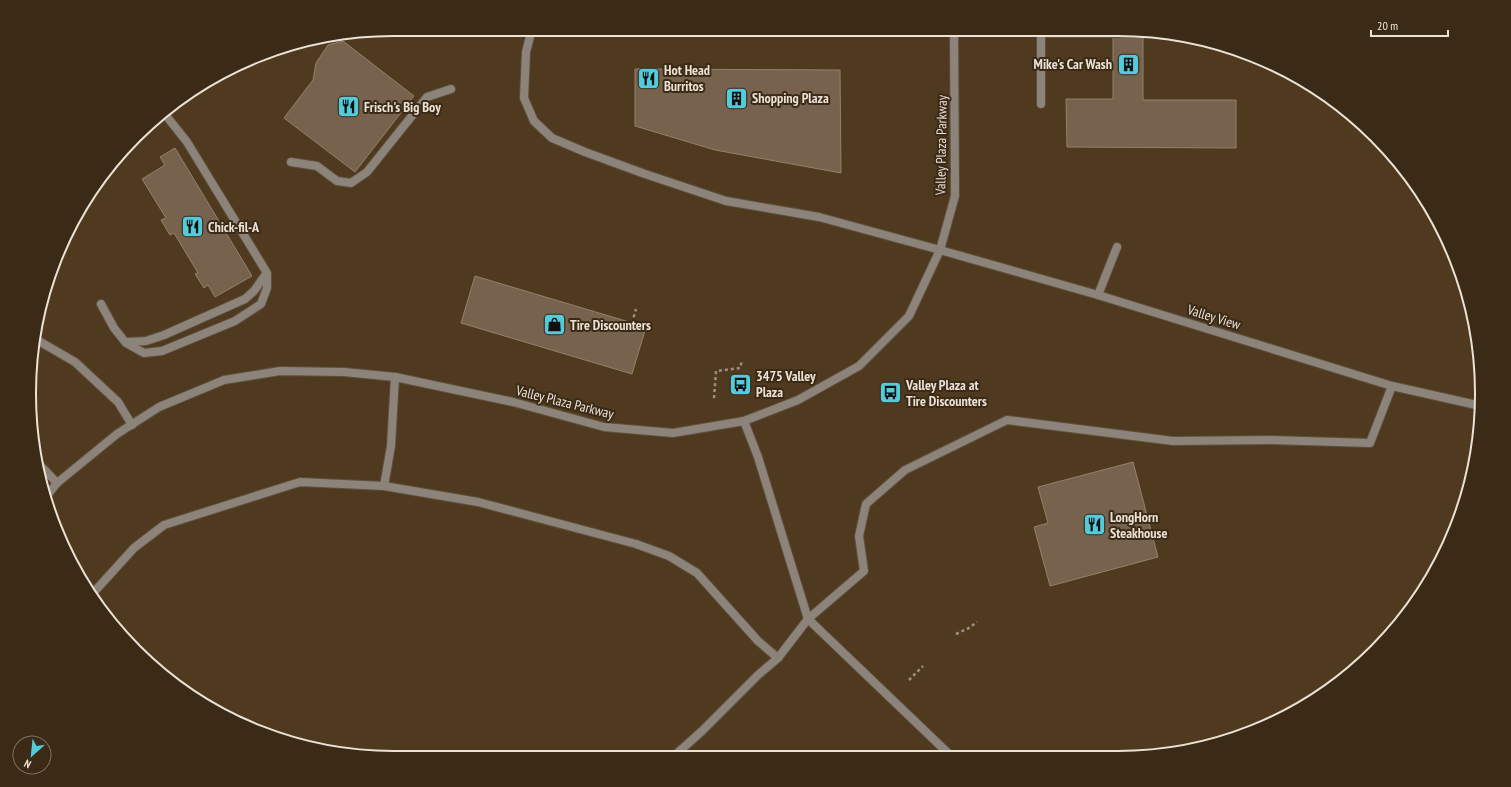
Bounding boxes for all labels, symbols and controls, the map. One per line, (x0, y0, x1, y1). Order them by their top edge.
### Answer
scale bar (1371, 12, 1448, 38)
text: 20 m (1377, 18, 1398, 33)
building icon: Mike's Car Wash (1115, 51, 1141, 77)
place label: Mike's Car Wash (1034, 55, 1112, 73)
place label: Hot Head Burritos (664, 61, 710, 95)
restaurant icon: Hot Head Burritos (636, 65, 662, 91)
building icon: Shopping Plaza (724, 85, 750, 111)
place label: Shopping Plaza (752, 89, 829, 107)
restaurant icon: Frisch's Big Boy (336, 94, 362, 120)
street label: Valley Plaza Parkway (931, 94, 951, 196)
place label: Frisch's Big Boy (364, 98, 441, 116)
restaurant icon: Chick-fil-A (180, 214, 206, 240)
place label: Chick-fil-A (208, 218, 260, 236)
street label: Valley View (1184, 300, 1243, 334)
shop icon: Tire Discounters (541, 312, 567, 338)
place label: Tire Discounters (570, 316, 651, 334)
place label: 3475 Valley Plaza (756, 367, 816, 401)
bus stop icon: 3475 Valley Plaza (728, 371, 754, 397)
place label: Valley Plaza at Tire Discounters (905, 376, 987, 410)
bus stop icon: Valley Plaza at Tire Discounters (877, 380, 903, 406)
street label: Valley Plaza Parkway (513, 381, 616, 423)
place label: LongHorn Steakhouse (1110, 508, 1167, 542)
restaurant icon: LongHorn Steakhouse (1082, 512, 1108, 538)
north arrow (12, 735, 52, 775)
text: N (22, 756, 33, 771)

